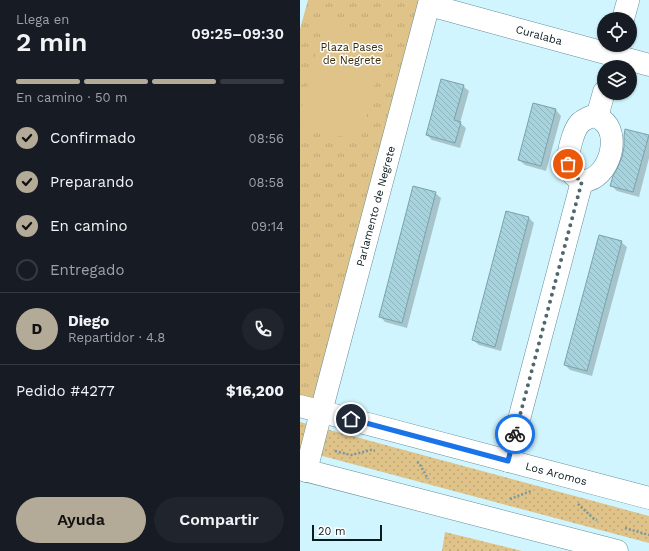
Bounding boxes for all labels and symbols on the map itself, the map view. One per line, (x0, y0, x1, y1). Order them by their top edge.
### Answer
street label: Curalaba (514, 23, 564, 48)
park label: Plaza Pases de Negrete (321, 41, 384, 67)
street label: Parlamento de Negrete (354, 144, 398, 268)
pin (551, 147, 585, 181)
pin (334, 402, 368, 436)
courier (495, 414, 535, 454)
street label: Los Aromos (524, 460, 589, 488)
scale bar (312, 523, 382, 542)

